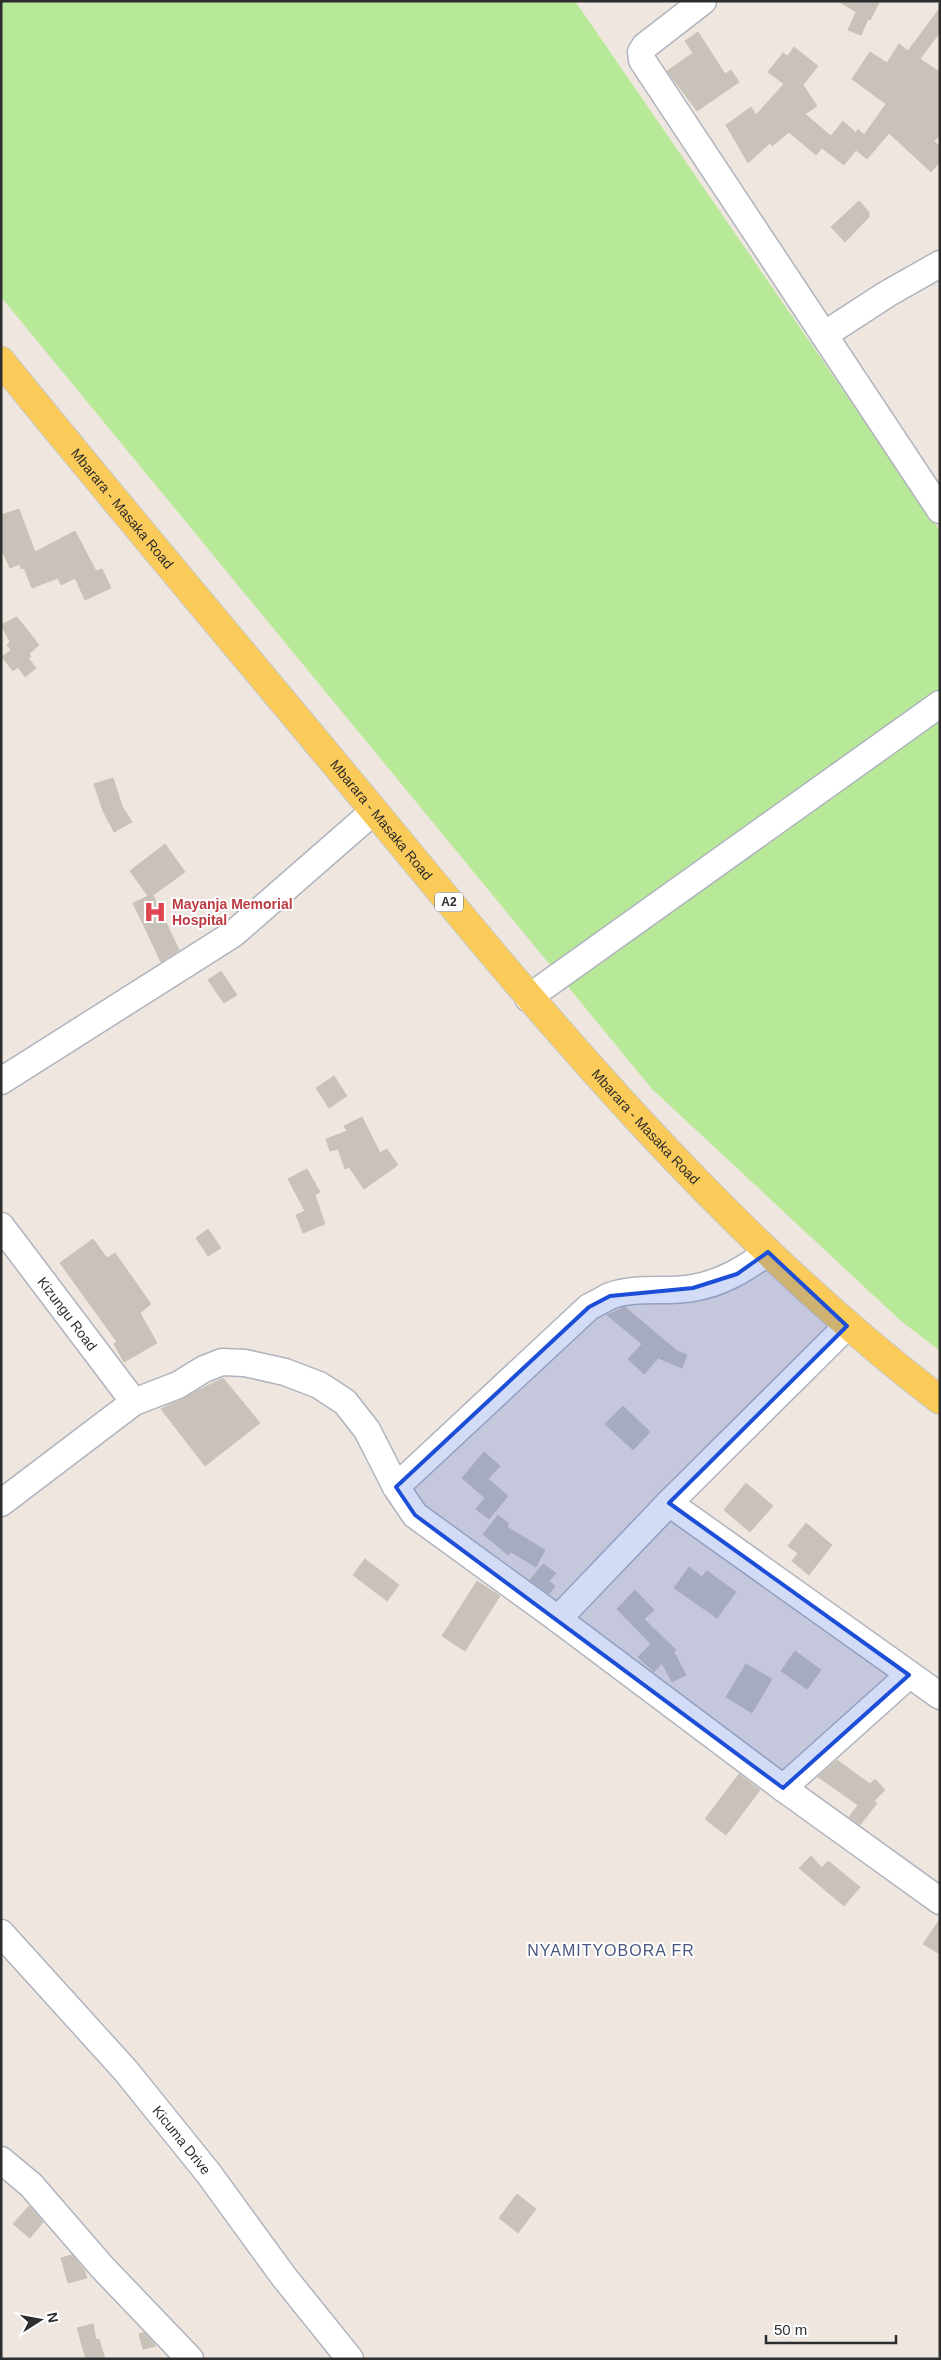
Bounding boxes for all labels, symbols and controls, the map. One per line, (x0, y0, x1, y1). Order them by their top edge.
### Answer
street label: Mbarara - Masaka Road (68, 445, 177, 572)
street label: Mbarara - Masaka Road (327, 756, 436, 883)
road number: A2 (435, 892, 463, 912)
place label: Mayanja Memorial Hospital (172, 896, 293, 928)
hospital icon: Mayanja Memorial Hospital (142, 899, 168, 925)
street label: Mbarara - Masaka Road (588, 1066, 703, 1187)
street label: Kizungu Road (34, 1274, 100, 1354)
district label: NYAMITYOBORA FR (527, 1942, 695, 1959)
street label: Kicuma Drive (149, 2103, 214, 2178)
north arrow (15, 2295, 65, 2345)
text: N (44, 2311, 62, 2324)
scale bar (766, 2312, 896, 2344)
text: 50 m (774, 2321, 807, 2338)

